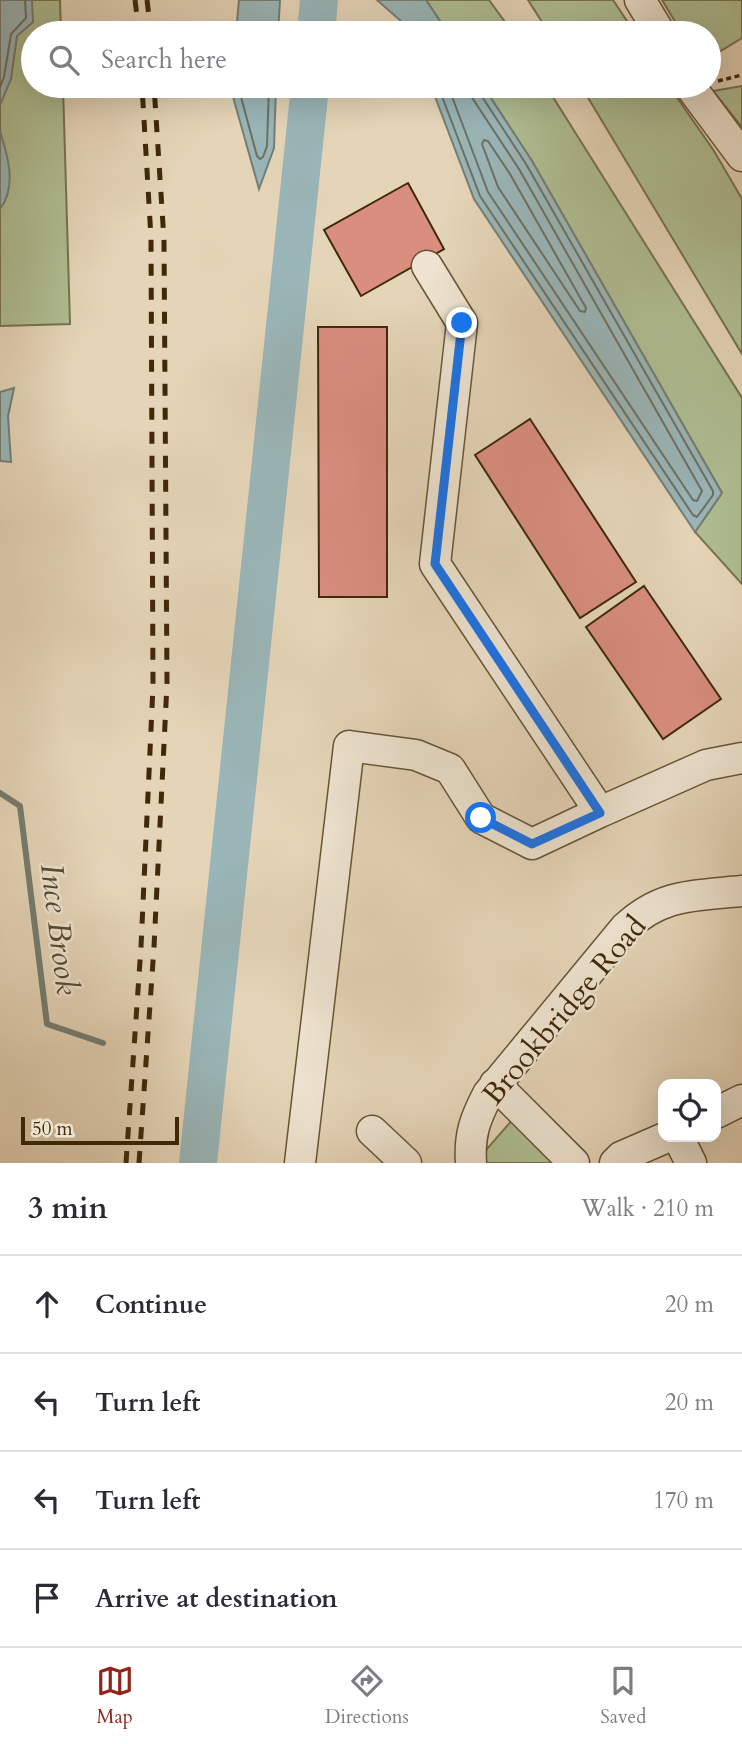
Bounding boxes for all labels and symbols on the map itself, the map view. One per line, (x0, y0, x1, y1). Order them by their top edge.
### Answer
route end (446, 307, 477, 338)
route start (465, 802, 496, 833)
water label: Ince Brook (29, 861, 89, 997)
street label: Brookbridge Road (473, 907, 656, 1114)
scale bar (21, 1114, 178, 1146)

